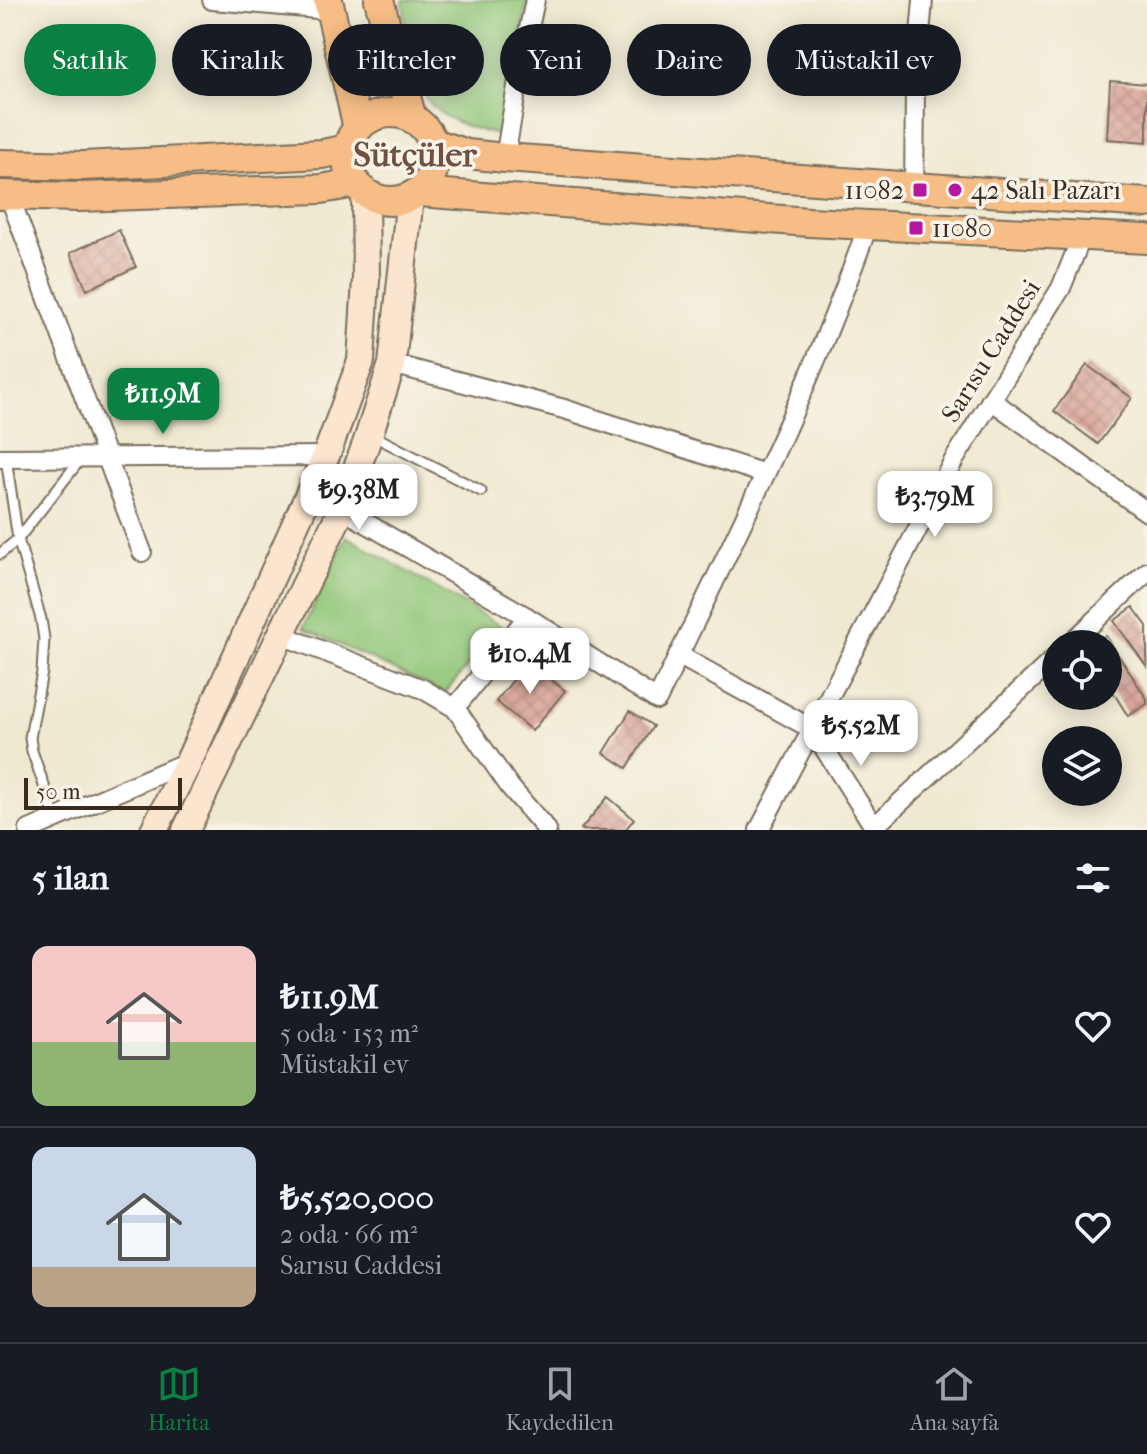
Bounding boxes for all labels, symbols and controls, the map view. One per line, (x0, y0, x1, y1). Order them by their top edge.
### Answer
chip: Satılık (24, 24, 156, 96)
chip: Kiralık (172, 24, 312, 96)
chip: Filtreler (328, 24, 484, 96)
chip: Yeni (500, 24, 611, 96)
chip: Daire (627, 24, 751, 96)
chip: Müstakil ev (767, 24, 961, 96)
district label: Sütçüler (353, 135, 477, 175)
place label: 11082 (845, 175, 904, 206)
place label: 42 Salı Pazarı (971, 175, 1121, 206)
marker: 11082 (911, 181, 929, 199)
marker: 42 Salı Pazarı (946, 181, 964, 199)
place label: 11080 (932, 213, 992, 244)
marker: 11080 (907, 219, 925, 237)
street label: Sarısu Caddesi (935, 274, 1047, 428)
pin: ₺11.9M (98, 368, 228, 436)
text: ₺11.9M (125, 378, 201, 409)
pin: ₺9.38M (294, 464, 424, 532)
pin: ₺3.79M (870, 471, 1000, 539)
text: ₺9.38M (318, 474, 400, 505)
text: ₺3.79M (895, 481, 975, 512)
pin: ₺10.4M (465, 628, 595, 696)
map controls (1042, 630, 1122, 806)
button: locate (1042, 630, 1122, 710)
text: ₺10.4M (488, 638, 572, 669)
pin: ₺5.52M (796, 700, 926, 768)
text: ₺5.52M (822, 710, 900, 741)
button: layers (1042, 726, 1122, 806)
scale bar (24, 774, 182, 810)
text: 50 m (36, 779, 81, 805)
icon: filters (1071, 856, 1115, 900)
text: 5 ilan (32, 858, 109, 898)
text: ₺11.9M (280, 977, 379, 1017)
icon: home (96, 978, 192, 1074)
icon: heart (1071, 1004, 1115, 1048)
text: 5 oda · 153 m² (280, 1018, 418, 1049)
text: Müstakil ev (280, 1049, 409, 1080)
text: ₺5,520,000 (280, 1178, 434, 1218)
icon: home (96, 1179, 192, 1275)
icon: heart (1071, 1205, 1115, 1249)
text: 2 oda · 66 m² (280, 1219, 417, 1250)
text: Sarısu Caddesi (280, 1250, 442, 1281)
tab: Harita (148, 1362, 210, 1436)
tab: Kaydedilen (506, 1362, 614, 1436)
tab: Ana sayfa (910, 1362, 999, 1436)

